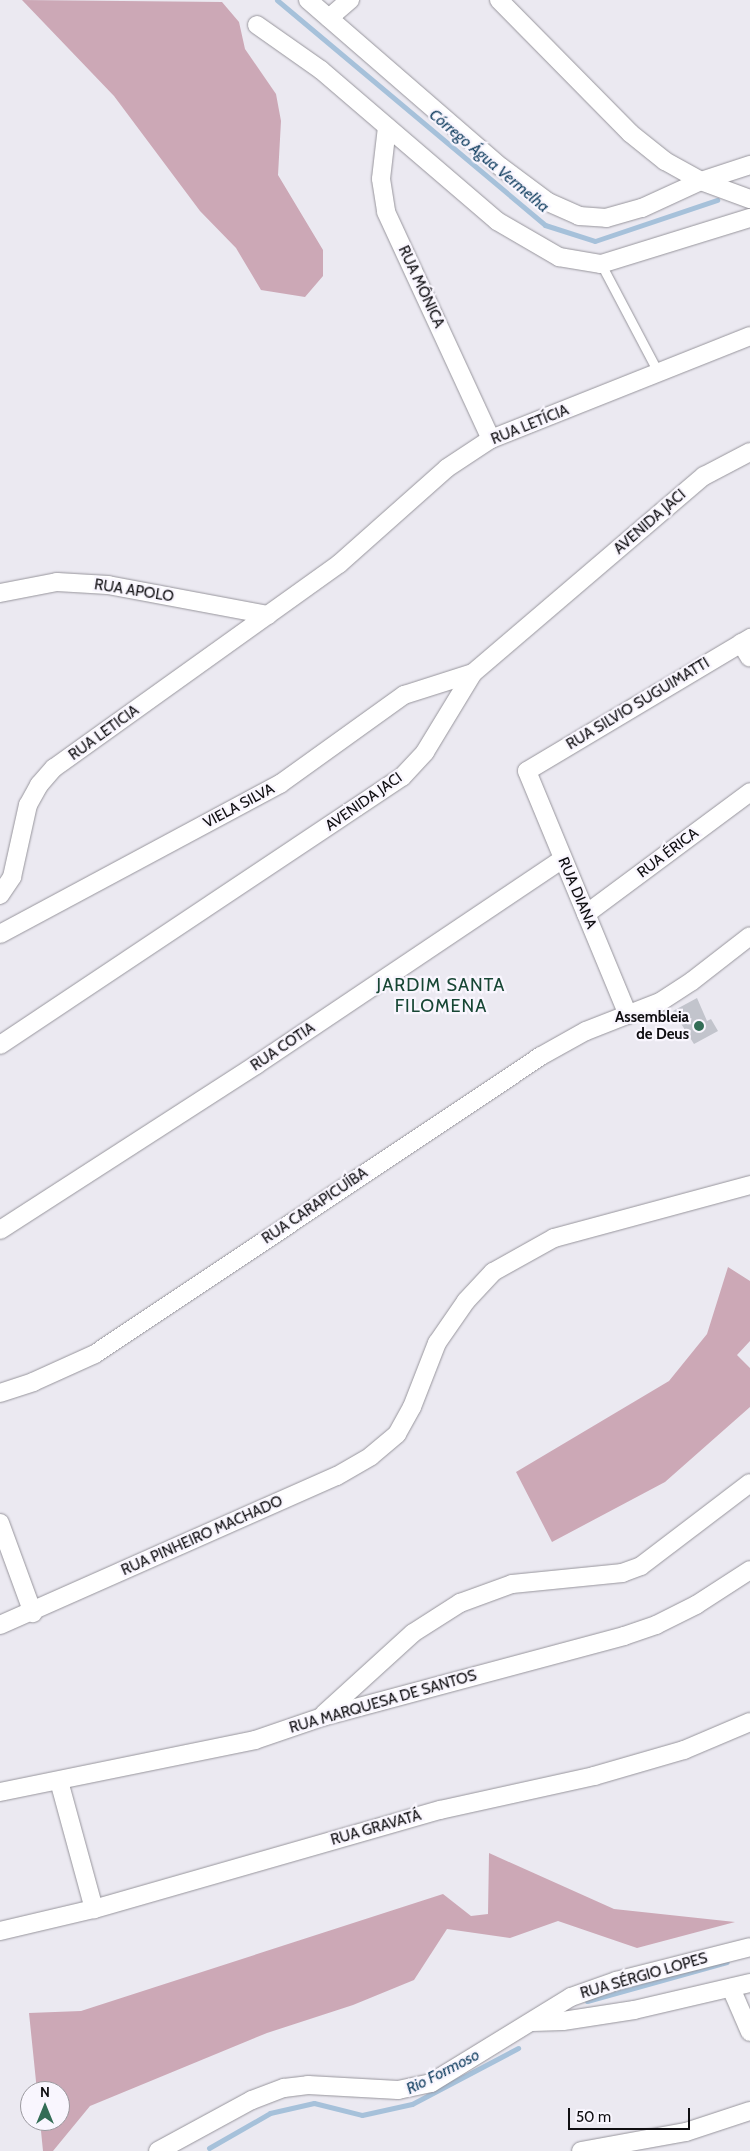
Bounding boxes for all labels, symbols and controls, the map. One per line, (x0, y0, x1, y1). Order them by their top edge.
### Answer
water label: Córrego Água Vermelha (425, 105, 553, 217)
street label: RUA MÔNICA (394, 243, 448, 331)
street label: RUA LETÍCIA (489, 401, 571, 449)
street label: AVENIDA JACI (610, 486, 690, 558)
street label: RUA APOLO (93, 576, 175, 606)
street label: RUA SILVIO SUGUIMATTI (563, 654, 713, 754)
street label: RUA LETICIA (65, 702, 143, 764)
street label: AVENIDA JACI (322, 769, 406, 835)
street label: VIELA SILVA (200, 780, 278, 832)
street label: RUA ÉRICA (634, 824, 702, 882)
street label: RUA DIANA (554, 854, 600, 932)
district label: JARDIM SANTA FILOMENA (375, 975, 507, 1018)
place label: Assembleia de Deus (615, 1008, 689, 1043)
street label: RUA COTIA (247, 1019, 319, 1075)
marker: Assembleia de Deus (693, 1020, 705, 1032)
street label: RUA CARAPICUÍBA (259, 1164, 371, 1248)
street label: RUA PINHEIRO MACHADO (119, 1492, 285, 1580)
street label: RUA MARQUESA DE SANTOS (287, 1667, 479, 1737)
street label: RUA GRAVATÁ (329, 1807, 423, 1849)
street label: RUA SÉRGIO LOPES (578, 1949, 710, 2003)
water label: Rio Formoso (403, 2045, 483, 2099)
north arrow (20, 2081, 70, 2131)
text: N (40, 2083, 50, 2101)
scale bar (570, 2098, 692, 2130)
text: 50 m (576, 2108, 611, 2126)

